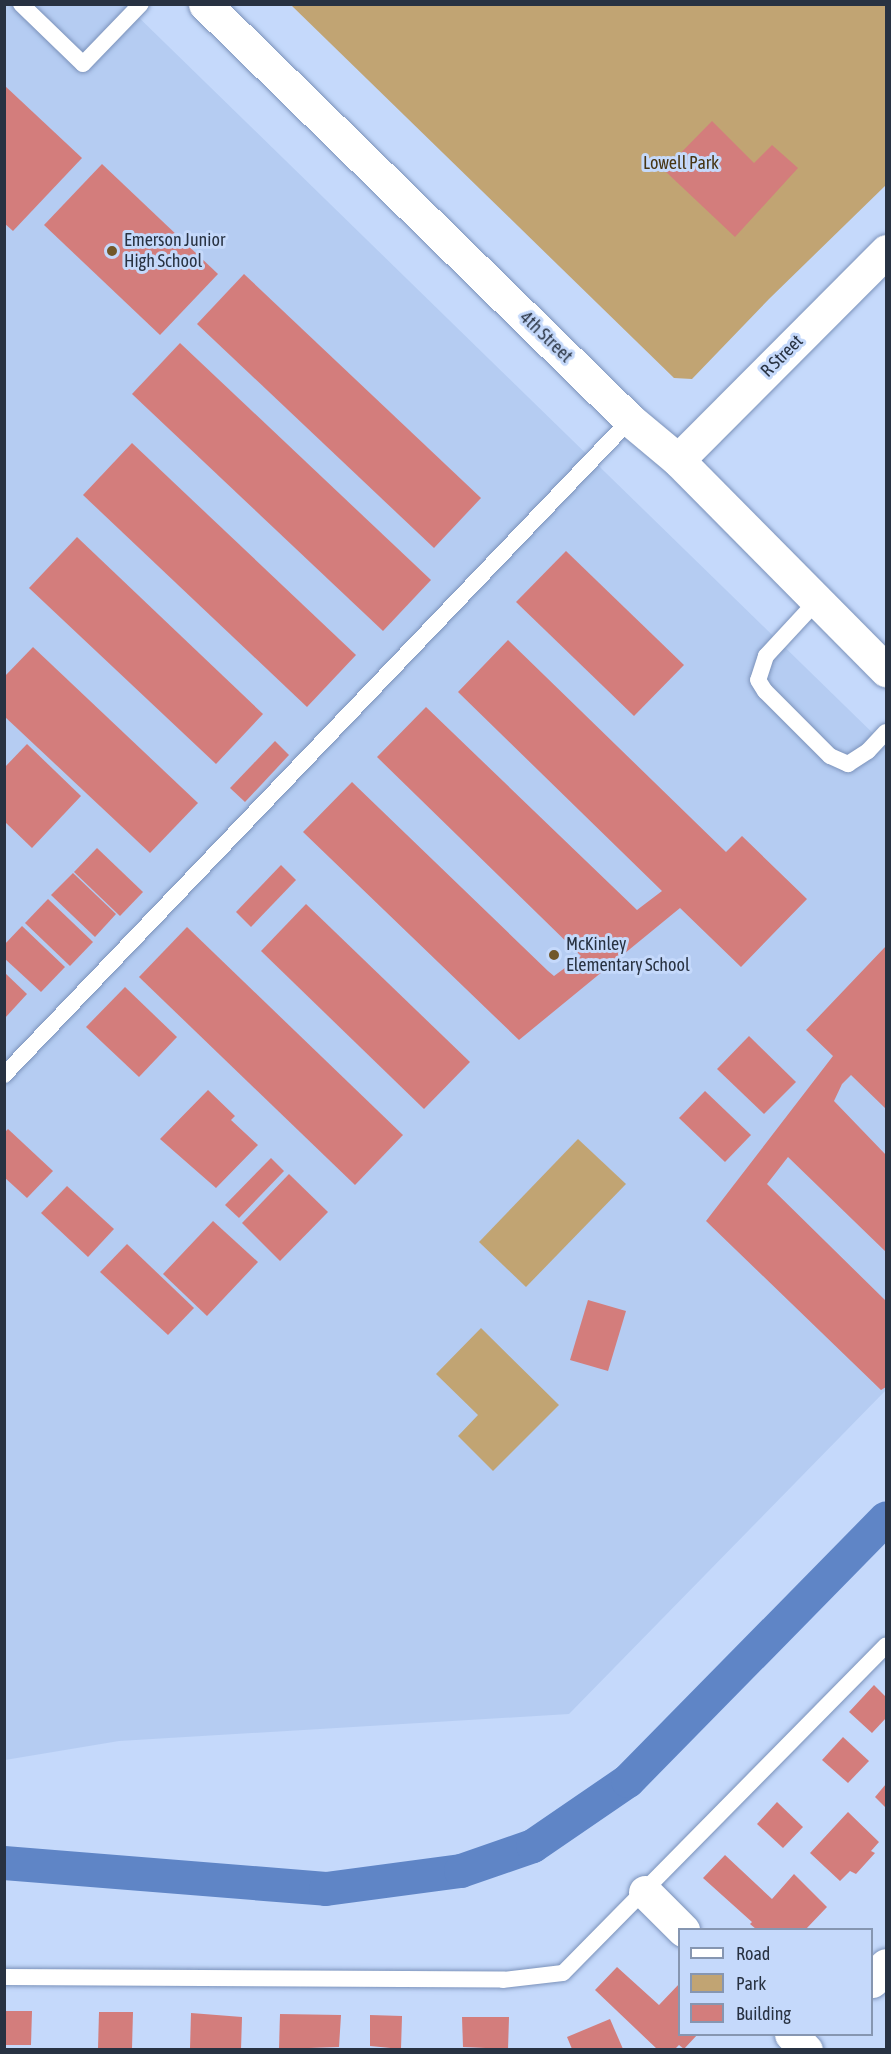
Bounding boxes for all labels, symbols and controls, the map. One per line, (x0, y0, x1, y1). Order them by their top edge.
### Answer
park label: Lowell Park (643, 152, 719, 174)
place label: Emerson Junior High School (124, 230, 225, 272)
marker: Emerson Junior High School (105, 244, 119, 258)
street label: 4th Street (515, 307, 577, 367)
street label: R Street (756, 330, 808, 382)
place label: McKinley Elementary School (566, 934, 690, 976)
marker: McKinley Elementary School (547, 948, 561, 962)
legend (678, 1928, 873, 2036)
text: Road (736, 1943, 770, 1964)
text: Park (736, 1973, 766, 1994)
text: Building (736, 2003, 791, 2024)

